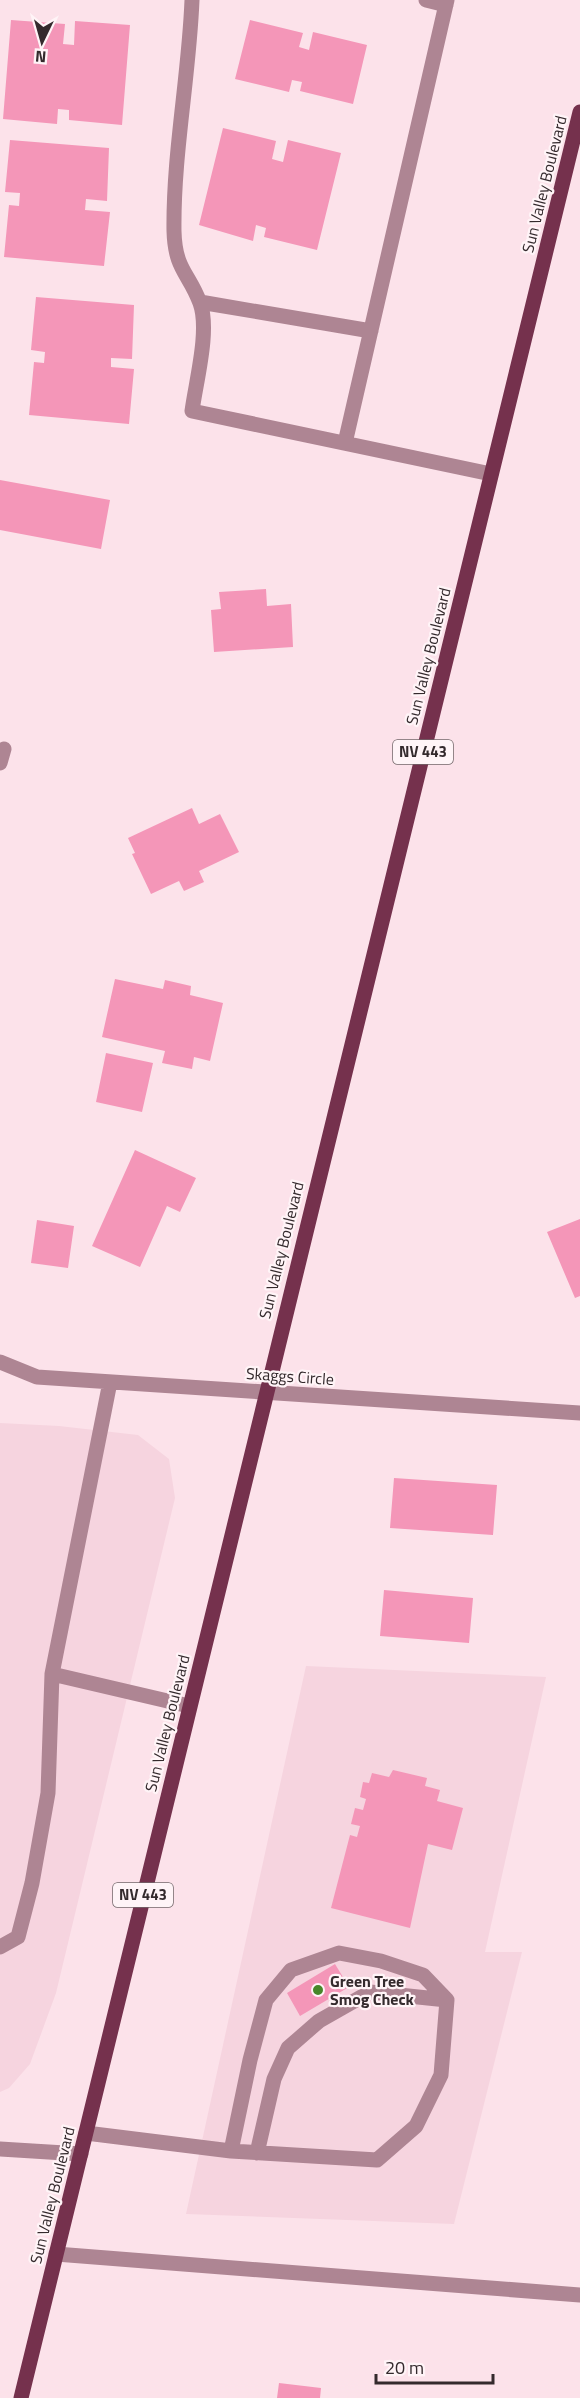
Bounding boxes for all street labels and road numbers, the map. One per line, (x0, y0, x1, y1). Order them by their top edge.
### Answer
street label: Sun Valley Boulevard (515, 113, 573, 255)
street label: Sun Valley Boulevard (399, 585, 457, 727)
road number: NV 443 (393, 740, 453, 764)
street label: Sun Valley Boulevard (252, 1179, 310, 1321)
street label: Skaggs Circle (245, 1361, 335, 1391)
street label: Sun Valley Boulevard (138, 1652, 196, 1794)
road number: NV 443 (113, 1883, 173, 1907)
street label: Sun Valley Boulevard (23, 2124, 81, 2266)

